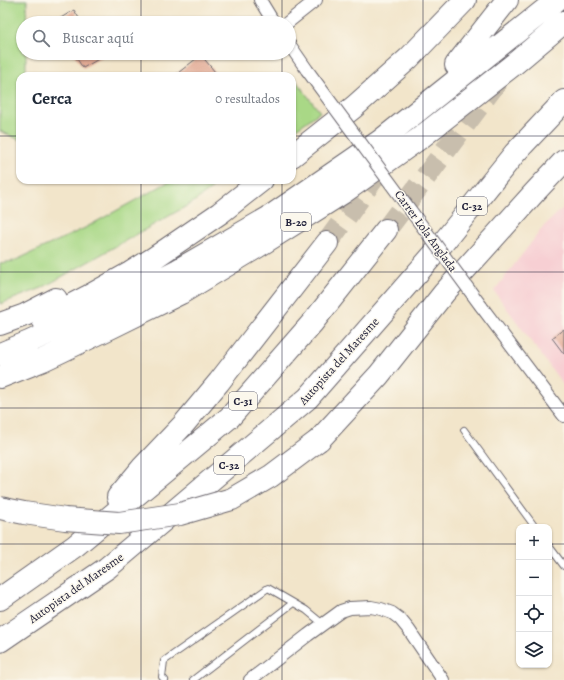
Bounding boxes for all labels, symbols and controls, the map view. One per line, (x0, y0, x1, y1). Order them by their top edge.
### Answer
search box (16, 16, 296, 60)
icon: search (30, 27, 52, 49)
text: Buscar aquí (62, 28, 134, 48)
text: Cerca (32, 87, 72, 110)
text: 0 resultados (215, 90, 280, 107)
street label: Carrer Lola Anglada (391, 187, 461, 275)
road number: C-32 (457, 197, 487, 215)
road number: B-20 (281, 213, 311, 231)
street label: Autopista del Maresme (295, 314, 383, 409)
road number: C-31 (229, 392, 257, 410)
road number: C-32 (214, 456, 244, 474)
map controls (516, 524, 552, 668)
button: + (516, 524, 552, 560)
street label: Autopista del Maresme (25, 549, 127, 627)
button: − (516, 560, 552, 596)
button: locate (516, 596, 552, 632)
button: layers (516, 632, 552, 668)

